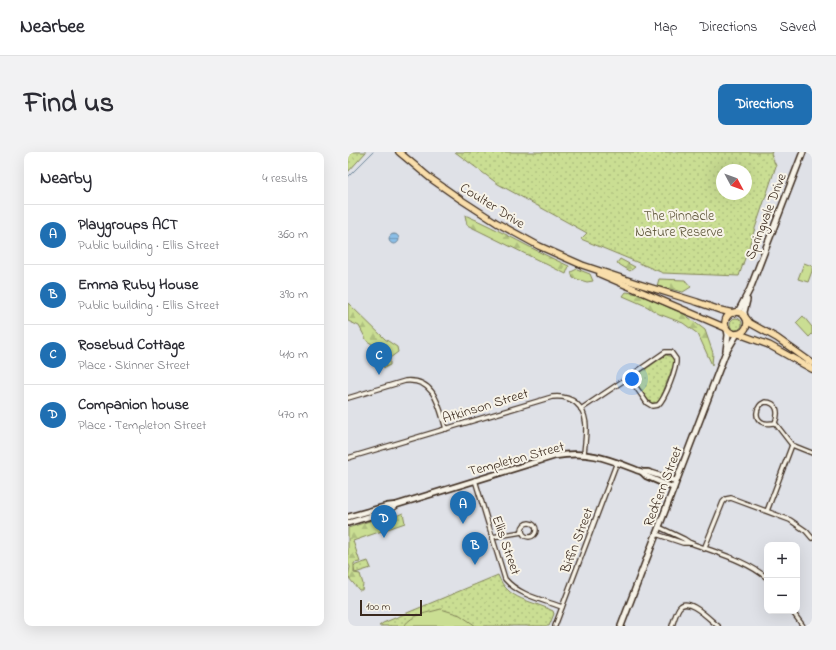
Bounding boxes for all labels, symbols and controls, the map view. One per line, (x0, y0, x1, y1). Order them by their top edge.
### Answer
text: Nearbee (20, 14, 85, 41)
text: Map (654, 17, 677, 38)
text: Directions (699, 17, 757, 38)
text: Saved (779, 17, 816, 38)
text: Find us (24, 84, 114, 125)
button: Directions (718, 84, 812, 125)
north arrow (716, 164, 752, 200)
text: Nearby (40, 166, 92, 191)
text: 4 results (262, 169, 308, 188)
street label: Springvale Drive (740, 170, 794, 263)
street label: Coulter Drive (456, 178, 529, 235)
park label: The Pinnacle Nature Reserve (635, 206, 724, 243)
text: Playgroups ACT (78, 214, 178, 236)
text: A (49, 225, 57, 244)
text: 360 m (278, 225, 308, 244)
text: Public building · Ellis Street (78, 236, 219, 255)
text: Emma Ruby House (78, 274, 198, 296)
text: B (49, 285, 57, 304)
text: 390 m (280, 285, 308, 304)
text: Public building · Ellis Street (78, 296, 219, 315)
text: Rosebud Cottage (78, 334, 185, 356)
pin: C (366, 342, 392, 375)
text: C (49, 345, 57, 364)
text: 410 m (280, 345, 308, 364)
text: Place · Skinner Street (78, 356, 190, 375)
your location (622, 369, 642, 389)
street label: Atkinson Street (440, 383, 531, 429)
text: Companion house (78, 394, 189, 416)
text: D (48, 405, 58, 424)
text: 470 m (278, 405, 308, 424)
text: Place · Templeton Street (78, 416, 206, 435)
street label: Templeton Street (466, 436, 567, 482)
street label: Redfern Street (638, 443, 688, 530)
pin: A (450, 491, 476, 524)
pin: D (371, 505, 397, 538)
street label: Biffin Street (555, 505, 600, 577)
street label: Ellis Street (486, 513, 526, 578)
pin: B (462, 532, 488, 565)
map controls (764, 542, 800, 614)
button: + (764, 542, 800, 578)
button: − (764, 578, 800, 614)
scale bar (360, 598, 422, 617)
text: 100 m (366, 599, 390, 615)

